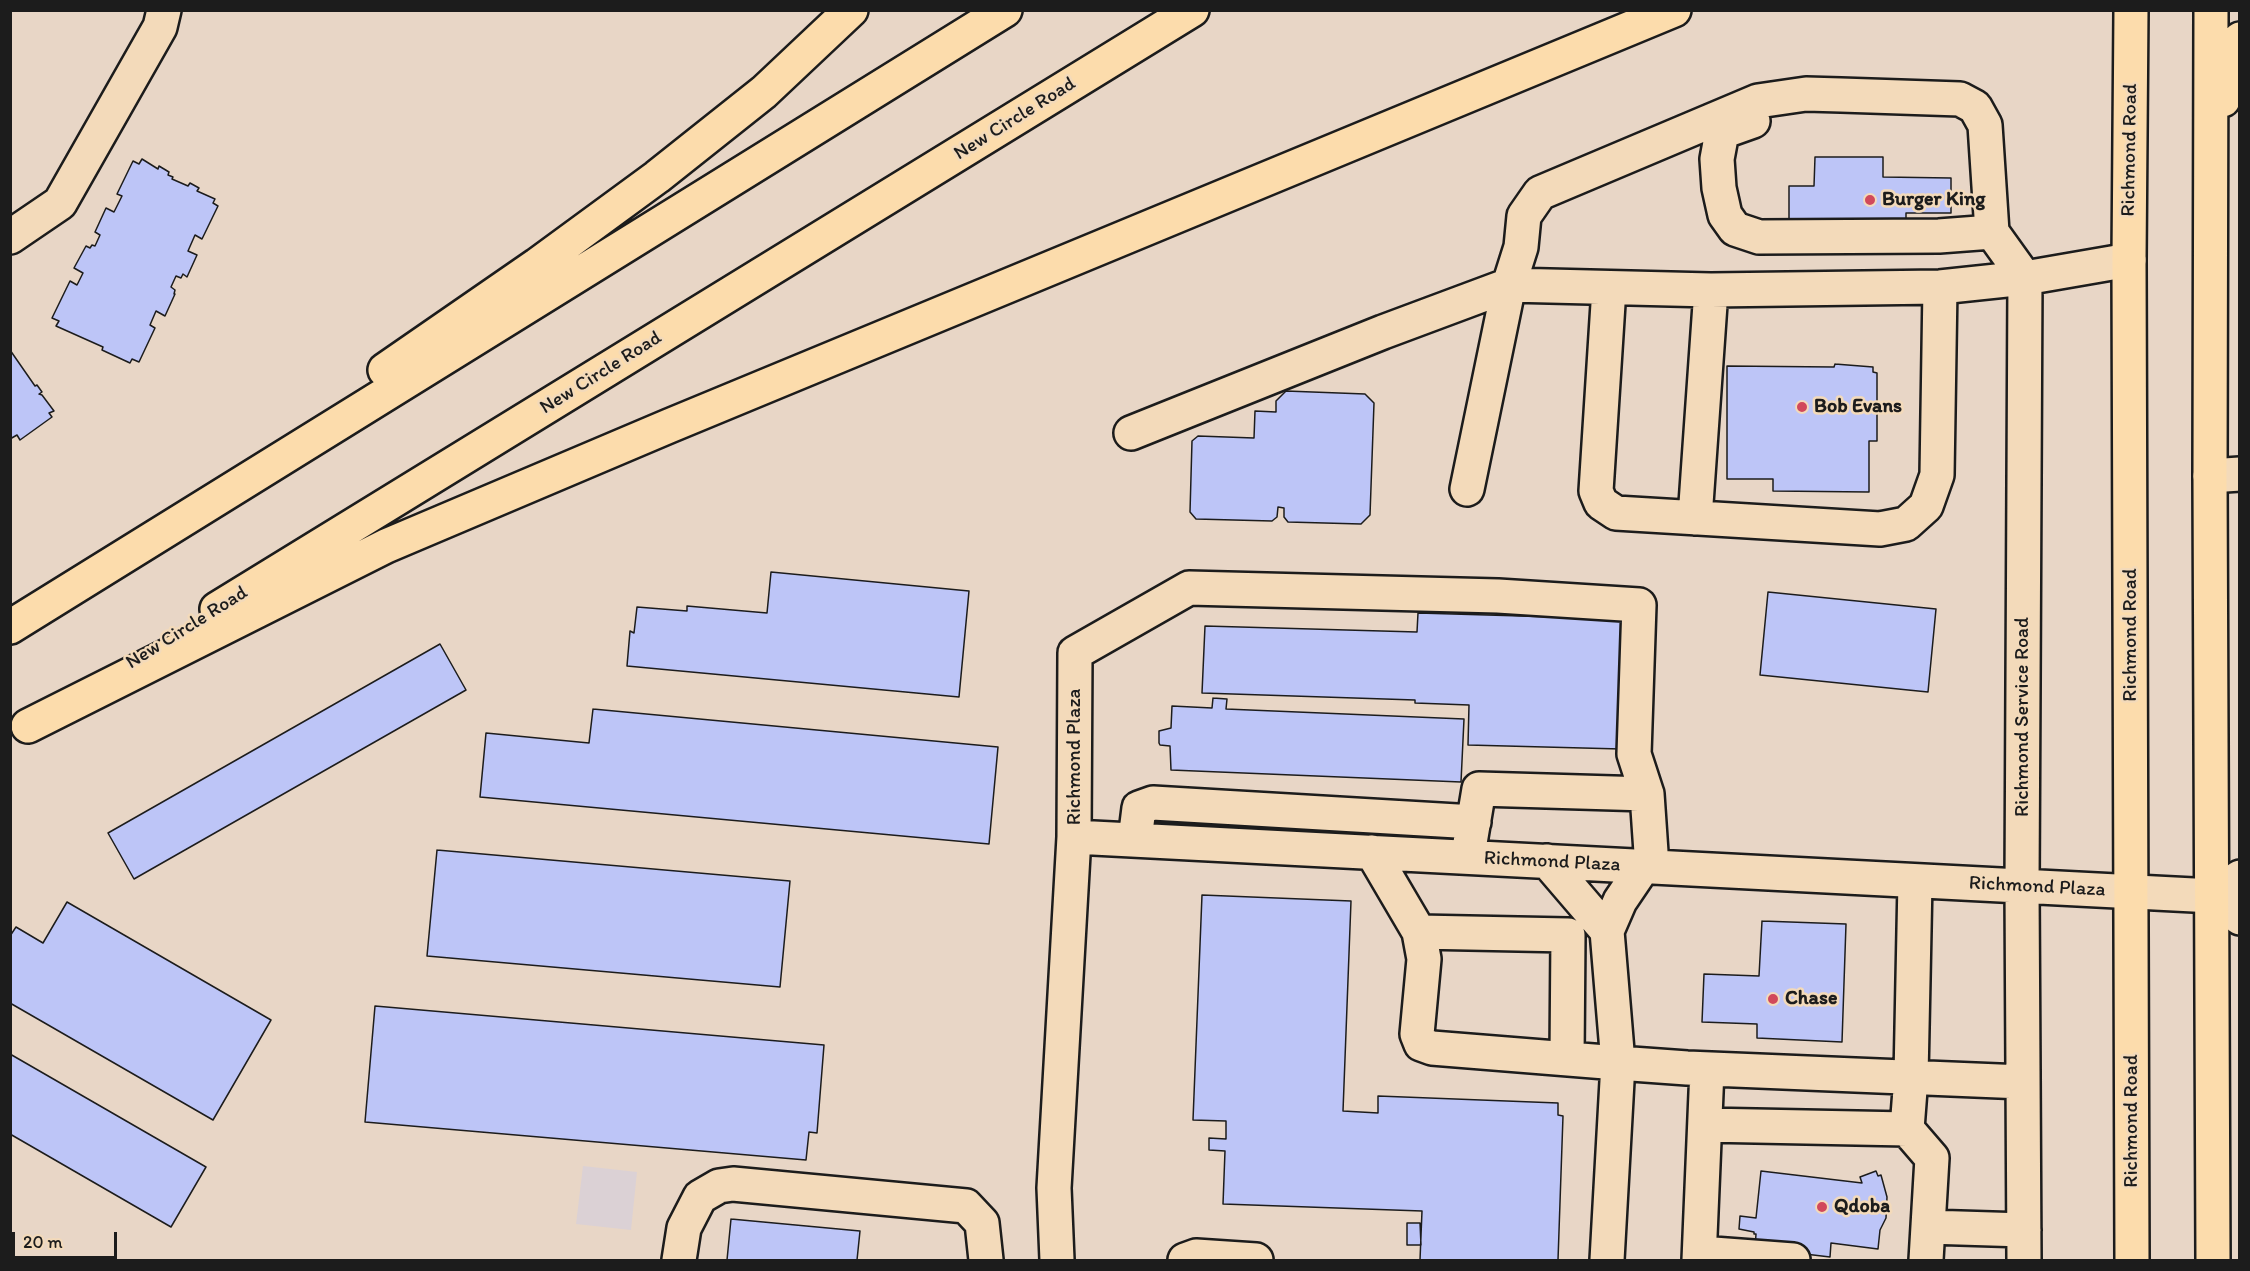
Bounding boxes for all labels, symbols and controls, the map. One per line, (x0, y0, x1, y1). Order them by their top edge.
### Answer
street label: New Circle Road (950, 72, 1080, 166)
street label: Richmond Road (2117, 83, 2143, 217)
place label: Burger King (1882, 188, 1985, 212)
marker: Burger King (1863, 193, 1877, 207)
street label: New Circle Road (536, 326, 666, 420)
place label: Bob Evans (1814, 395, 1902, 419)
marker: Bob Evans (1795, 400, 1809, 414)
street label: Richmond Road (2119, 568, 2143, 702)
street label: New Circle Road (122, 581, 252, 675)
street label: Richmond Service Road (2011, 617, 2035, 817)
street label: Richmond Plaza (1063, 689, 1087, 825)
street label: Richmond Plaza (1483, 846, 1621, 878)
street label: Richmond Plaza (1968, 871, 2106, 903)
place label: Chase (1785, 987, 1837, 1011)
marker: Chase (1766, 992, 1780, 1006)
street label: Richmond Road (2120, 1054, 2144, 1188)
place label: Qdoba (1834, 1195, 1890, 1219)
marker: Qdoba (1815, 1200, 1829, 1214)
scale bar (15, 1220, 120, 1258)
text: 20 m (23, 1231, 63, 1253)

